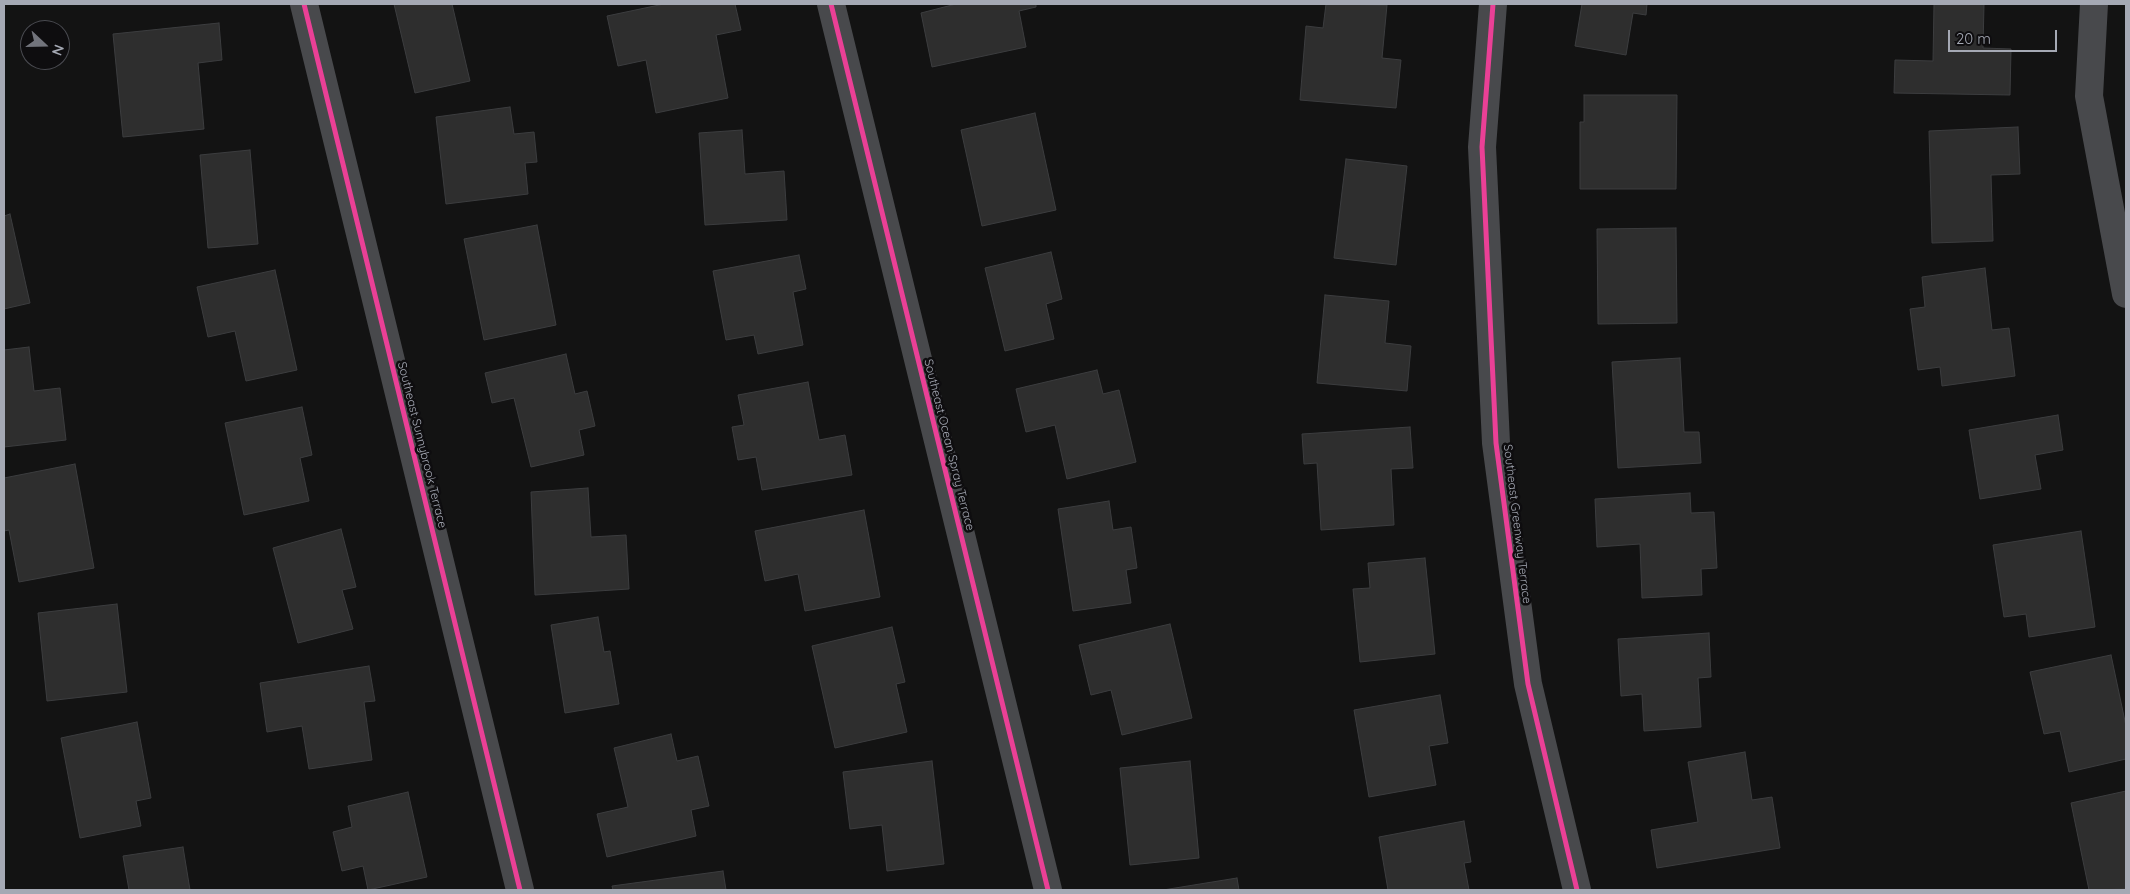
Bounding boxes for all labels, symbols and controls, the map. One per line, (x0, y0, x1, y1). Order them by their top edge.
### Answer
north arrow (20, 20, 70, 70)
scale bar (1950, 20, 2059, 52)
text: 20 m (1956, 29, 1991, 48)
text: N (48, 42, 68, 58)
street label: Southeast Ocean Spray Terrace (921, 358, 977, 532)
street label: Southeast Sunnybrook Terrace (394, 360, 450, 530)
street label: Southeast Greenway Terrace (1500, 444, 1534, 604)

